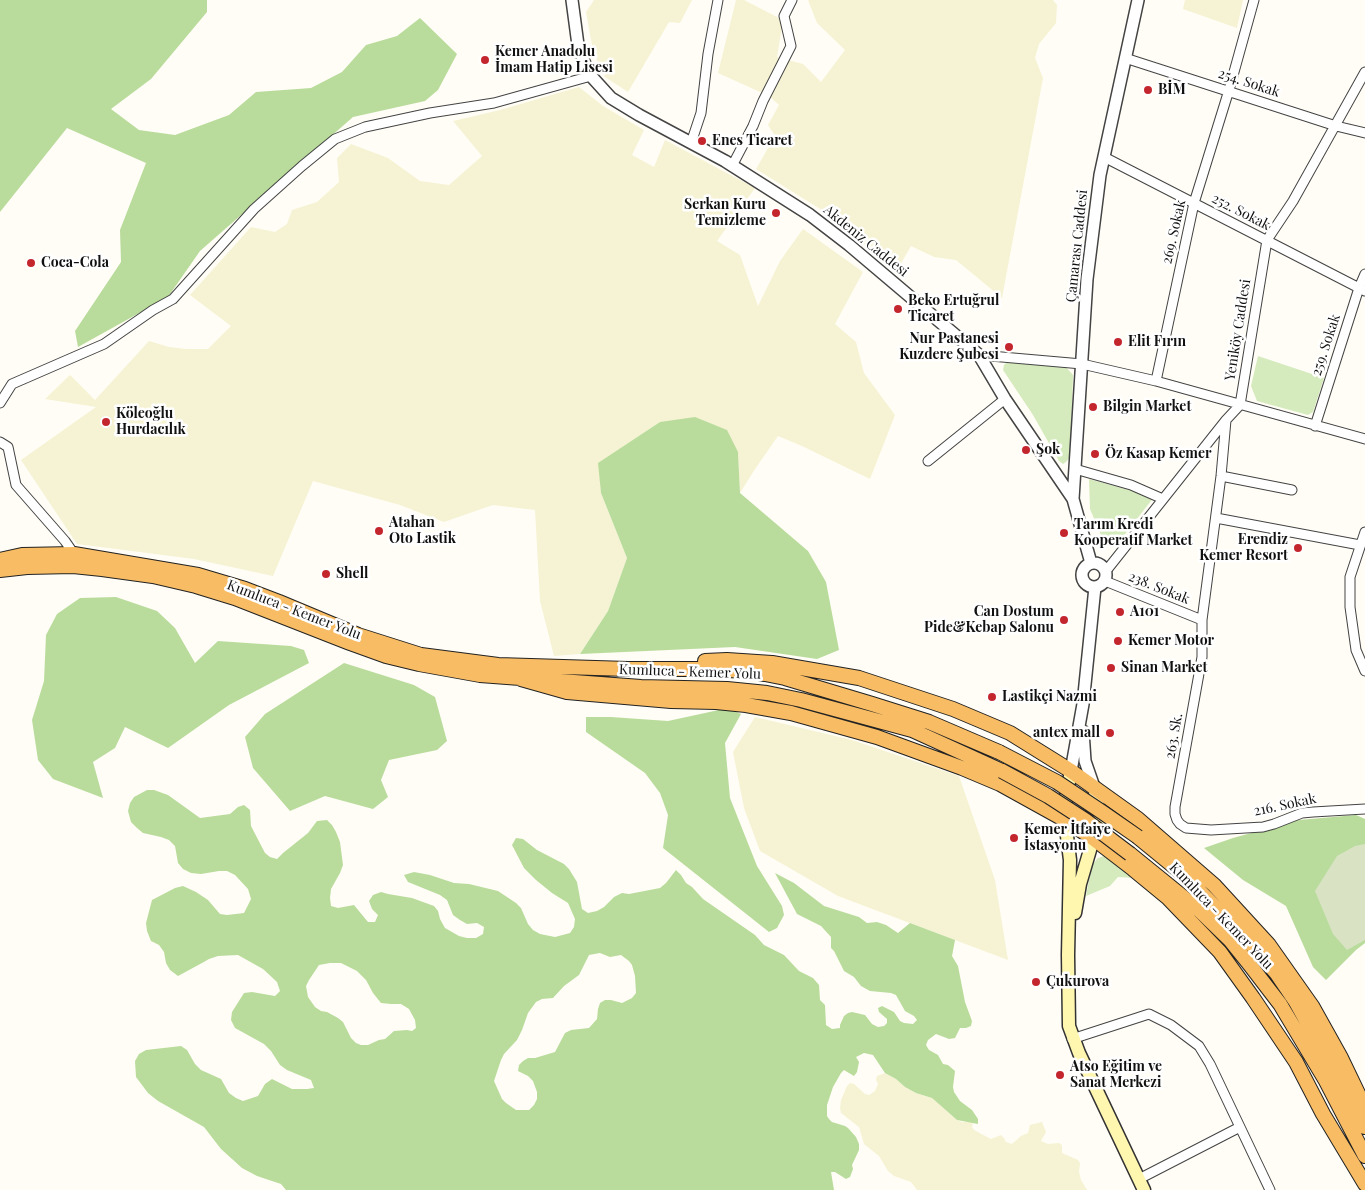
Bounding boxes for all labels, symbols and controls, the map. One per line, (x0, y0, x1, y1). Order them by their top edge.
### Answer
place label: Kemer Anadolu İmam Hatip Lisesi (495, 44, 613, 76)
marker: Kemer Anadolu İmam Hatip Lisesi (479, 54, 491, 66)
street label: 254. Sokak (1216, 65, 1282, 101)
place label: BİM (1158, 82, 1186, 98)
marker: BİM (1142, 84, 1154, 96)
place label: Enes Ticaret (712, 133, 793, 149)
marker: Enes Ticaret (696, 135, 708, 147)
street label: Çamarası Caddesi (1063, 189, 1091, 303)
street label: 252. Sokak (1209, 190, 1273, 234)
place label: Serkan Kuru Temizleme (684, 197, 766, 230)
street label: 269. Sokak (1158, 198, 1190, 266)
street label: Akdeniz Caddesi (820, 202, 912, 280)
marker: Serkan Kuru Temizleme (770, 207, 782, 219)
place label: Coca-Cola (41, 255, 109, 271)
marker: Coca-Cola (25, 257, 37, 269)
street label: Yeniköy Caddesi (1222, 278, 1254, 382)
place label: Beko Ertuğrul Ticaret (908, 293, 999, 326)
marker: Beko Ertuğrul Ticaret (892, 303, 904, 315)
street label: 259. Sokak (1308, 312, 1344, 378)
place label: Nur Pastanesi Kuzdere Şubesi (899, 331, 999, 364)
place label: Elit Fırın (1128, 334, 1186, 350)
marker: Elit Fırın (1112, 336, 1124, 348)
marker: Nur Pastanesi Kuzdere Şubesi (1003, 341, 1015, 353)
place label: Bilgin Market (1103, 399, 1191, 415)
marker: Bilgin Market (1087, 401, 1099, 413)
place label: Köleoğlu Hurdacılık (116, 406, 186, 438)
marker: Köleoğlu Hurdacılık (100, 416, 112, 428)
place label: Şok (1036, 442, 1060, 458)
marker: Şok (1020, 444, 1032, 456)
place label: Öz Kasap Kemer (1105, 446, 1212, 462)
marker: Öz Kasap Kemer (1089, 448, 1101, 460)
place label: Atahan Oto Lastik (389, 515, 456, 548)
place label: Tarım Kredi Kooperatif Market (1074, 517, 1192, 550)
marker: Atahan Oto Lastik (373, 525, 385, 537)
marker: Tarım Kredi Kooperatif Market (1058, 527, 1070, 539)
place label: Erendiz Kemer Resort (1199, 532, 1288, 564)
marker: Erendiz Kemer Resort (1292, 542, 1304, 554)
place label: Shell (336, 566, 368, 582)
marker: Shell (320, 568, 332, 580)
street label: 238. Sokak (1126, 568, 1192, 608)
street label: Kumluca - Kemer Yolu (225, 577, 363, 643)
place label: Can Dostum Pide&Kebap Salonu (924, 604, 1054, 636)
place label: A101 (1130, 604, 1159, 620)
marker: A101 (1114, 606, 1126, 618)
marker: Can Dostum Pide&Kebap Salonu (1058, 614, 1070, 626)
place label: Kemer Motor (1128, 633, 1214, 649)
marker: Kemer Motor (1112, 635, 1124, 647)
place label: Sinan Market (1121, 660, 1207, 676)
street label: Kumluca - Kemer Yolu (619, 661, 761, 683)
marker: Sinan Market (1105, 662, 1117, 674)
place label: Lastikçi Nazmi (1002, 689, 1097, 705)
marker: Lastikçi Nazmi (986, 691, 998, 703)
street label: 263. Sk. (1162, 712, 1186, 760)
place label: antex mall (1033, 725, 1100, 741)
marker: antex mall (1104, 727, 1116, 739)
street label: 216. Sokak (1252, 790, 1318, 820)
place label: Kemer İtfaiye İstasyonu (1024, 822, 1111, 854)
marker: Kemer İtfaiye İstasyonu (1008, 832, 1020, 844)
street label: Kumluca - Kemer Yolu (1166, 859, 1276, 973)
place label: Çukurova (1046, 974, 1109, 990)
marker: Çukurova (1030, 976, 1042, 988)
place label: Atso Eğitim ve Sanat Merkezi (1070, 1059, 1162, 1092)
marker: Atso Eğitim ve Sanat Merkezi (1054, 1069, 1066, 1081)

